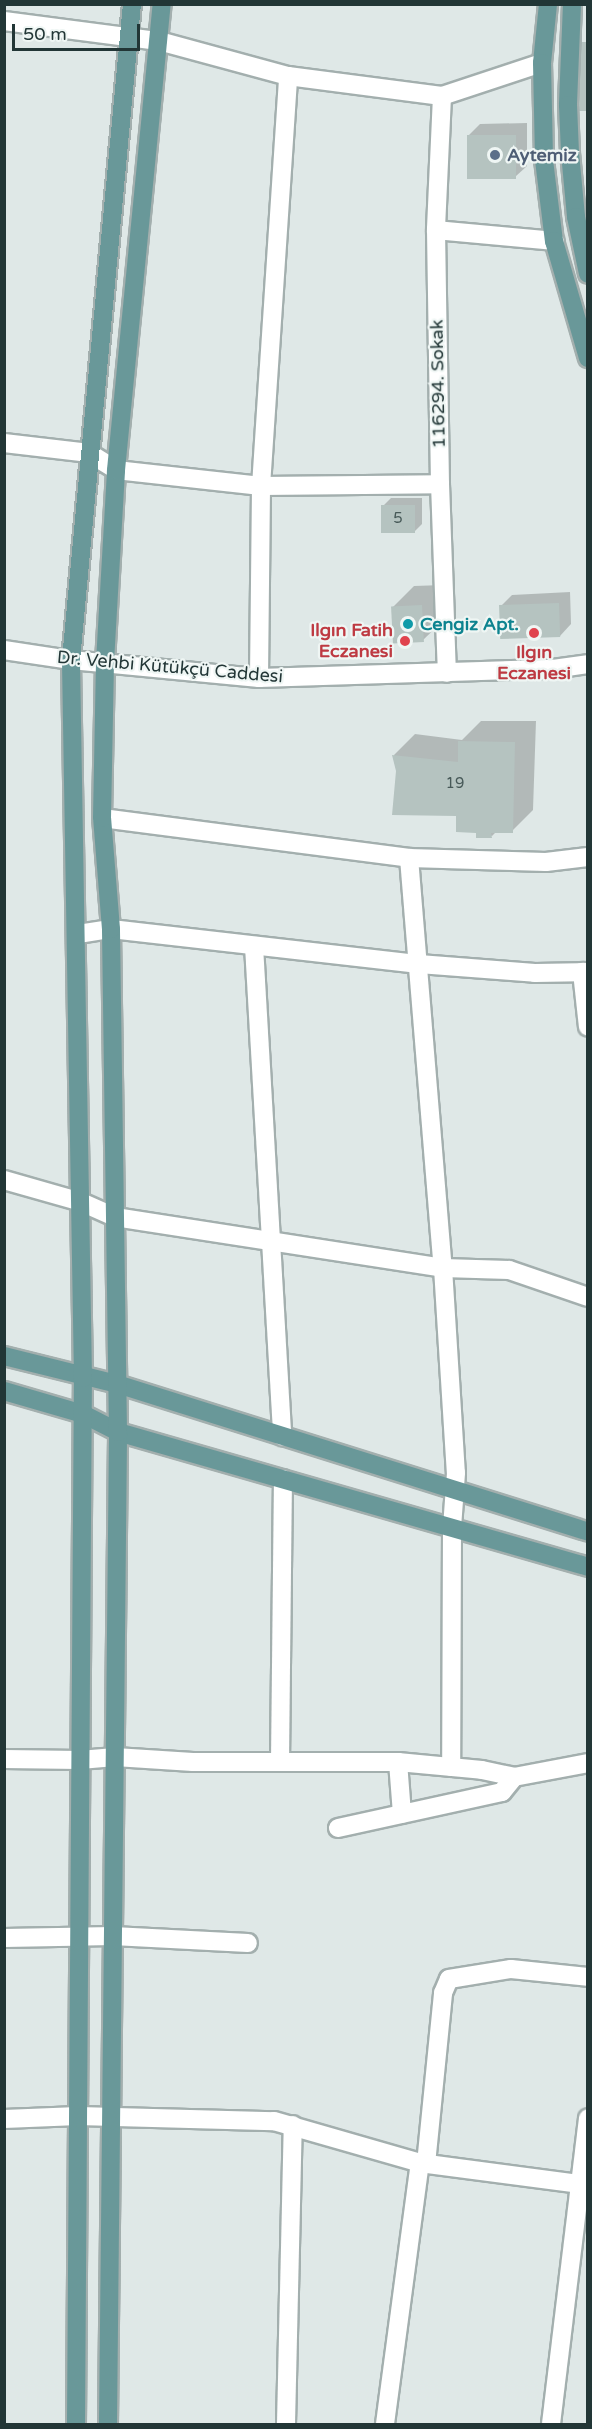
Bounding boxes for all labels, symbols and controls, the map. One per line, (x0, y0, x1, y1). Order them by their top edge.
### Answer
scale bar (15, 12, 142, 50)
text: 50 m (23, 23, 67, 45)
place label: Aytemiz (507, 144, 577, 166)
marker: Aytemiz (488, 148, 502, 162)
street label: 116294. Sokak (426, 319, 450, 449)
house number: 5 (393, 510, 403, 528)
place label: Cengiz Apt. (420, 613, 519, 635)
marker: Cengiz Apt. (401, 617, 415, 631)
place label: Ilgın Fatih Eczanesi (310, 620, 393, 662)
marker: Ilgın Eczanesi (527, 626, 541, 640)
marker: Ilgın Fatih Eczanesi (398, 634, 412, 648)
place label: Ilgın Eczanesi (497, 642, 571, 684)
street label: Dr. Vehbi Kütükçü Caddesi (56, 646, 284, 688)
house number: 19 (446, 775, 464, 793)

